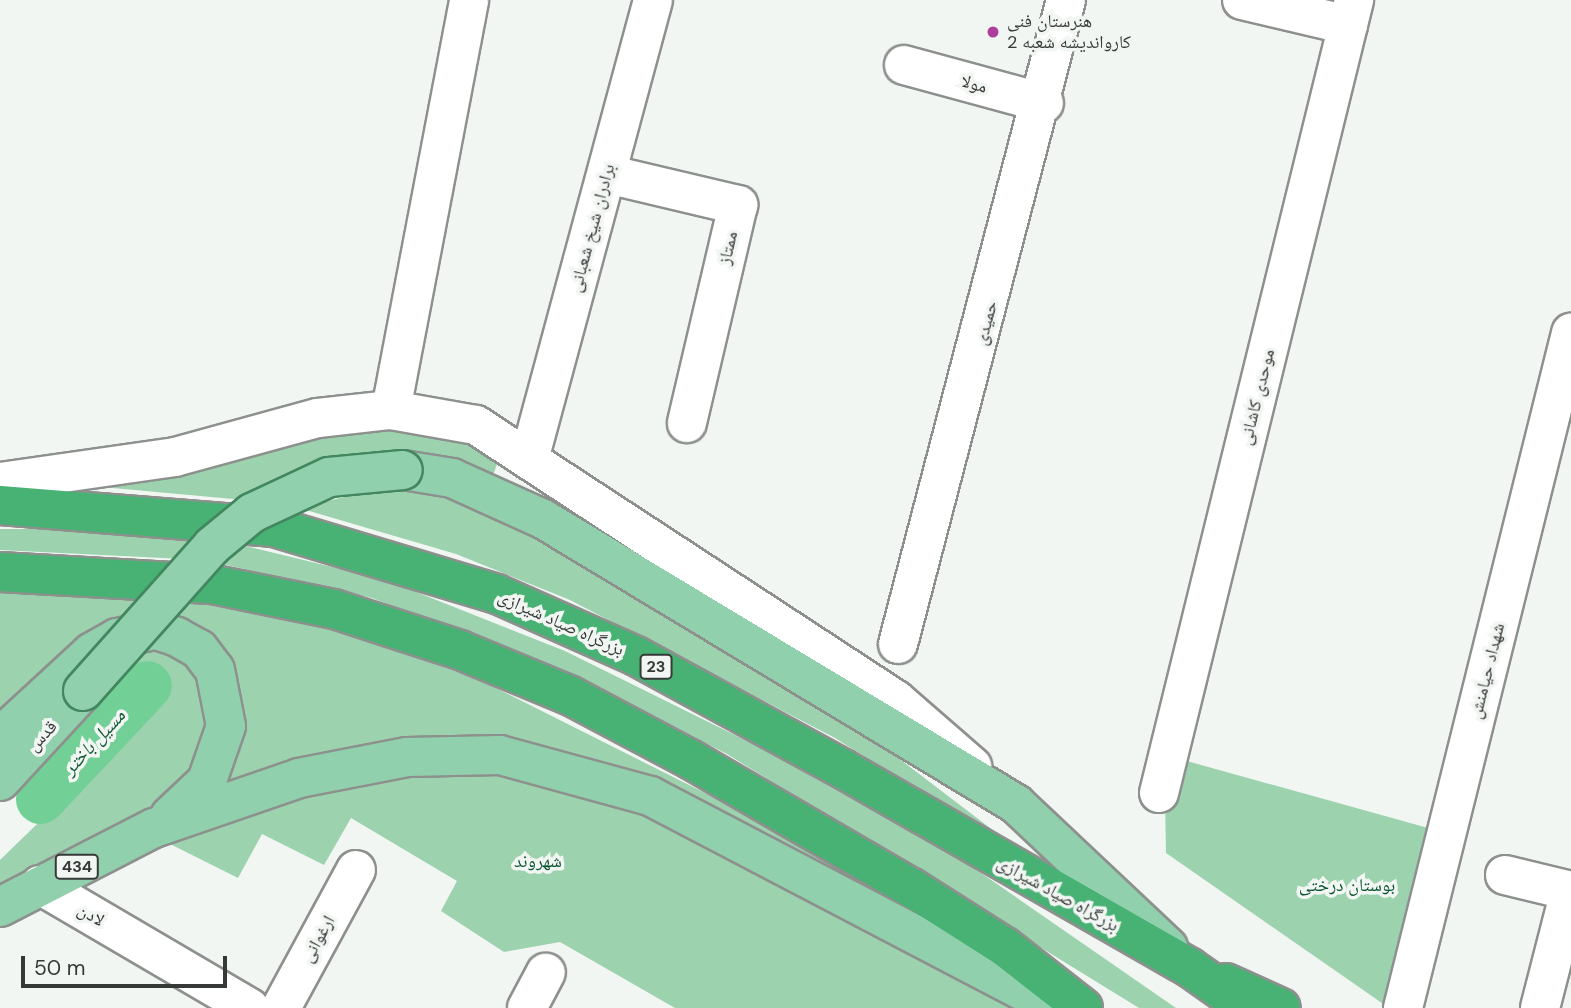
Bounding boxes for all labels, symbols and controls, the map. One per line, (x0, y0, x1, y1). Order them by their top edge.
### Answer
place label: هنرستان فنی کارواندیشه شعبه 2 (1007, 11, 1131, 54)
marker: هنرستان فنی کارواندیشه شعبه 2 (985, 24, 1001, 40)
street label: مولا (959, 70, 989, 98)
street label: برادران شیخ شعبانی (564, 161, 620, 295)
street label: ممتاز (714, 229, 742, 267)
street label: حمیدی (970, 298, 1002, 348)
street label: موحدی کاشانی (1235, 347, 1279, 447)
street label: بزرگراه صیاد شیرازی (495, 586, 627, 660)
street label: شهداد حیامنش (1465, 621, 1509, 721)
road number: 23 (638, 654, 674, 680)
water label: مسیل باختر (58, 704, 130, 780)
street label: قدس (22, 716, 62, 756)
park label: شهروند (514, 850, 562, 872)
street label: بزرگراه صیاد شیرازی (993, 852, 1123, 936)
road number: 434 (54, 854, 100, 880)
park label: بوستان درختی (1299, 874, 1395, 896)
street label: لادن (74, 899, 108, 931)
street label: ارغوانی (296, 912, 340, 966)
scale bar (24, 942, 231, 986)
text: 50 m (34, 954, 85, 982)

